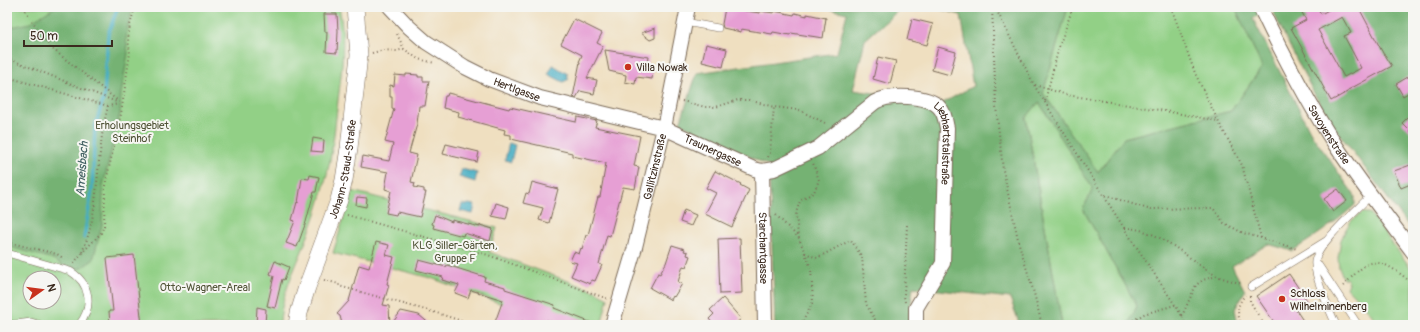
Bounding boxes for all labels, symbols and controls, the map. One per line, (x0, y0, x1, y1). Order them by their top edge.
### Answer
scale bar (24, 22, 112, 48)
text: 50 m (30, 29, 58, 44)
place label: Villa Nowak (636, 61, 688, 74)
marker: Villa Nowak (623, 62, 633, 72)
street label: Hertlgasse (491, 75, 542, 105)
street label: Liebhartstalstraße (931, 99, 953, 186)
street label: Savoyenstraße (1305, 102, 1353, 167)
street label: Johann-Staud-Straße (327, 118, 359, 221)
park label: Erholungsgebiet Steinhof (95, 119, 169, 145)
street label: Gallitzinstraße (641, 132, 670, 201)
street label: Traunergasse (682, 132, 744, 170)
water label: Ameisbach (73, 140, 92, 197)
street label: Starchantgasse (756, 212, 770, 285)
park label: KLG Siller-Gärten, Gruppe F (412, 239, 498, 265)
north arrow (22, 270, 62, 310)
park label: Otto-Wagner-Areal (160, 281, 250, 294)
text: N (44, 283, 59, 293)
place label: Schloss Wilhelminenberg (1290, 287, 1367, 313)
marker: Schloss Wilhelminenberg (1277, 294, 1287, 304)

